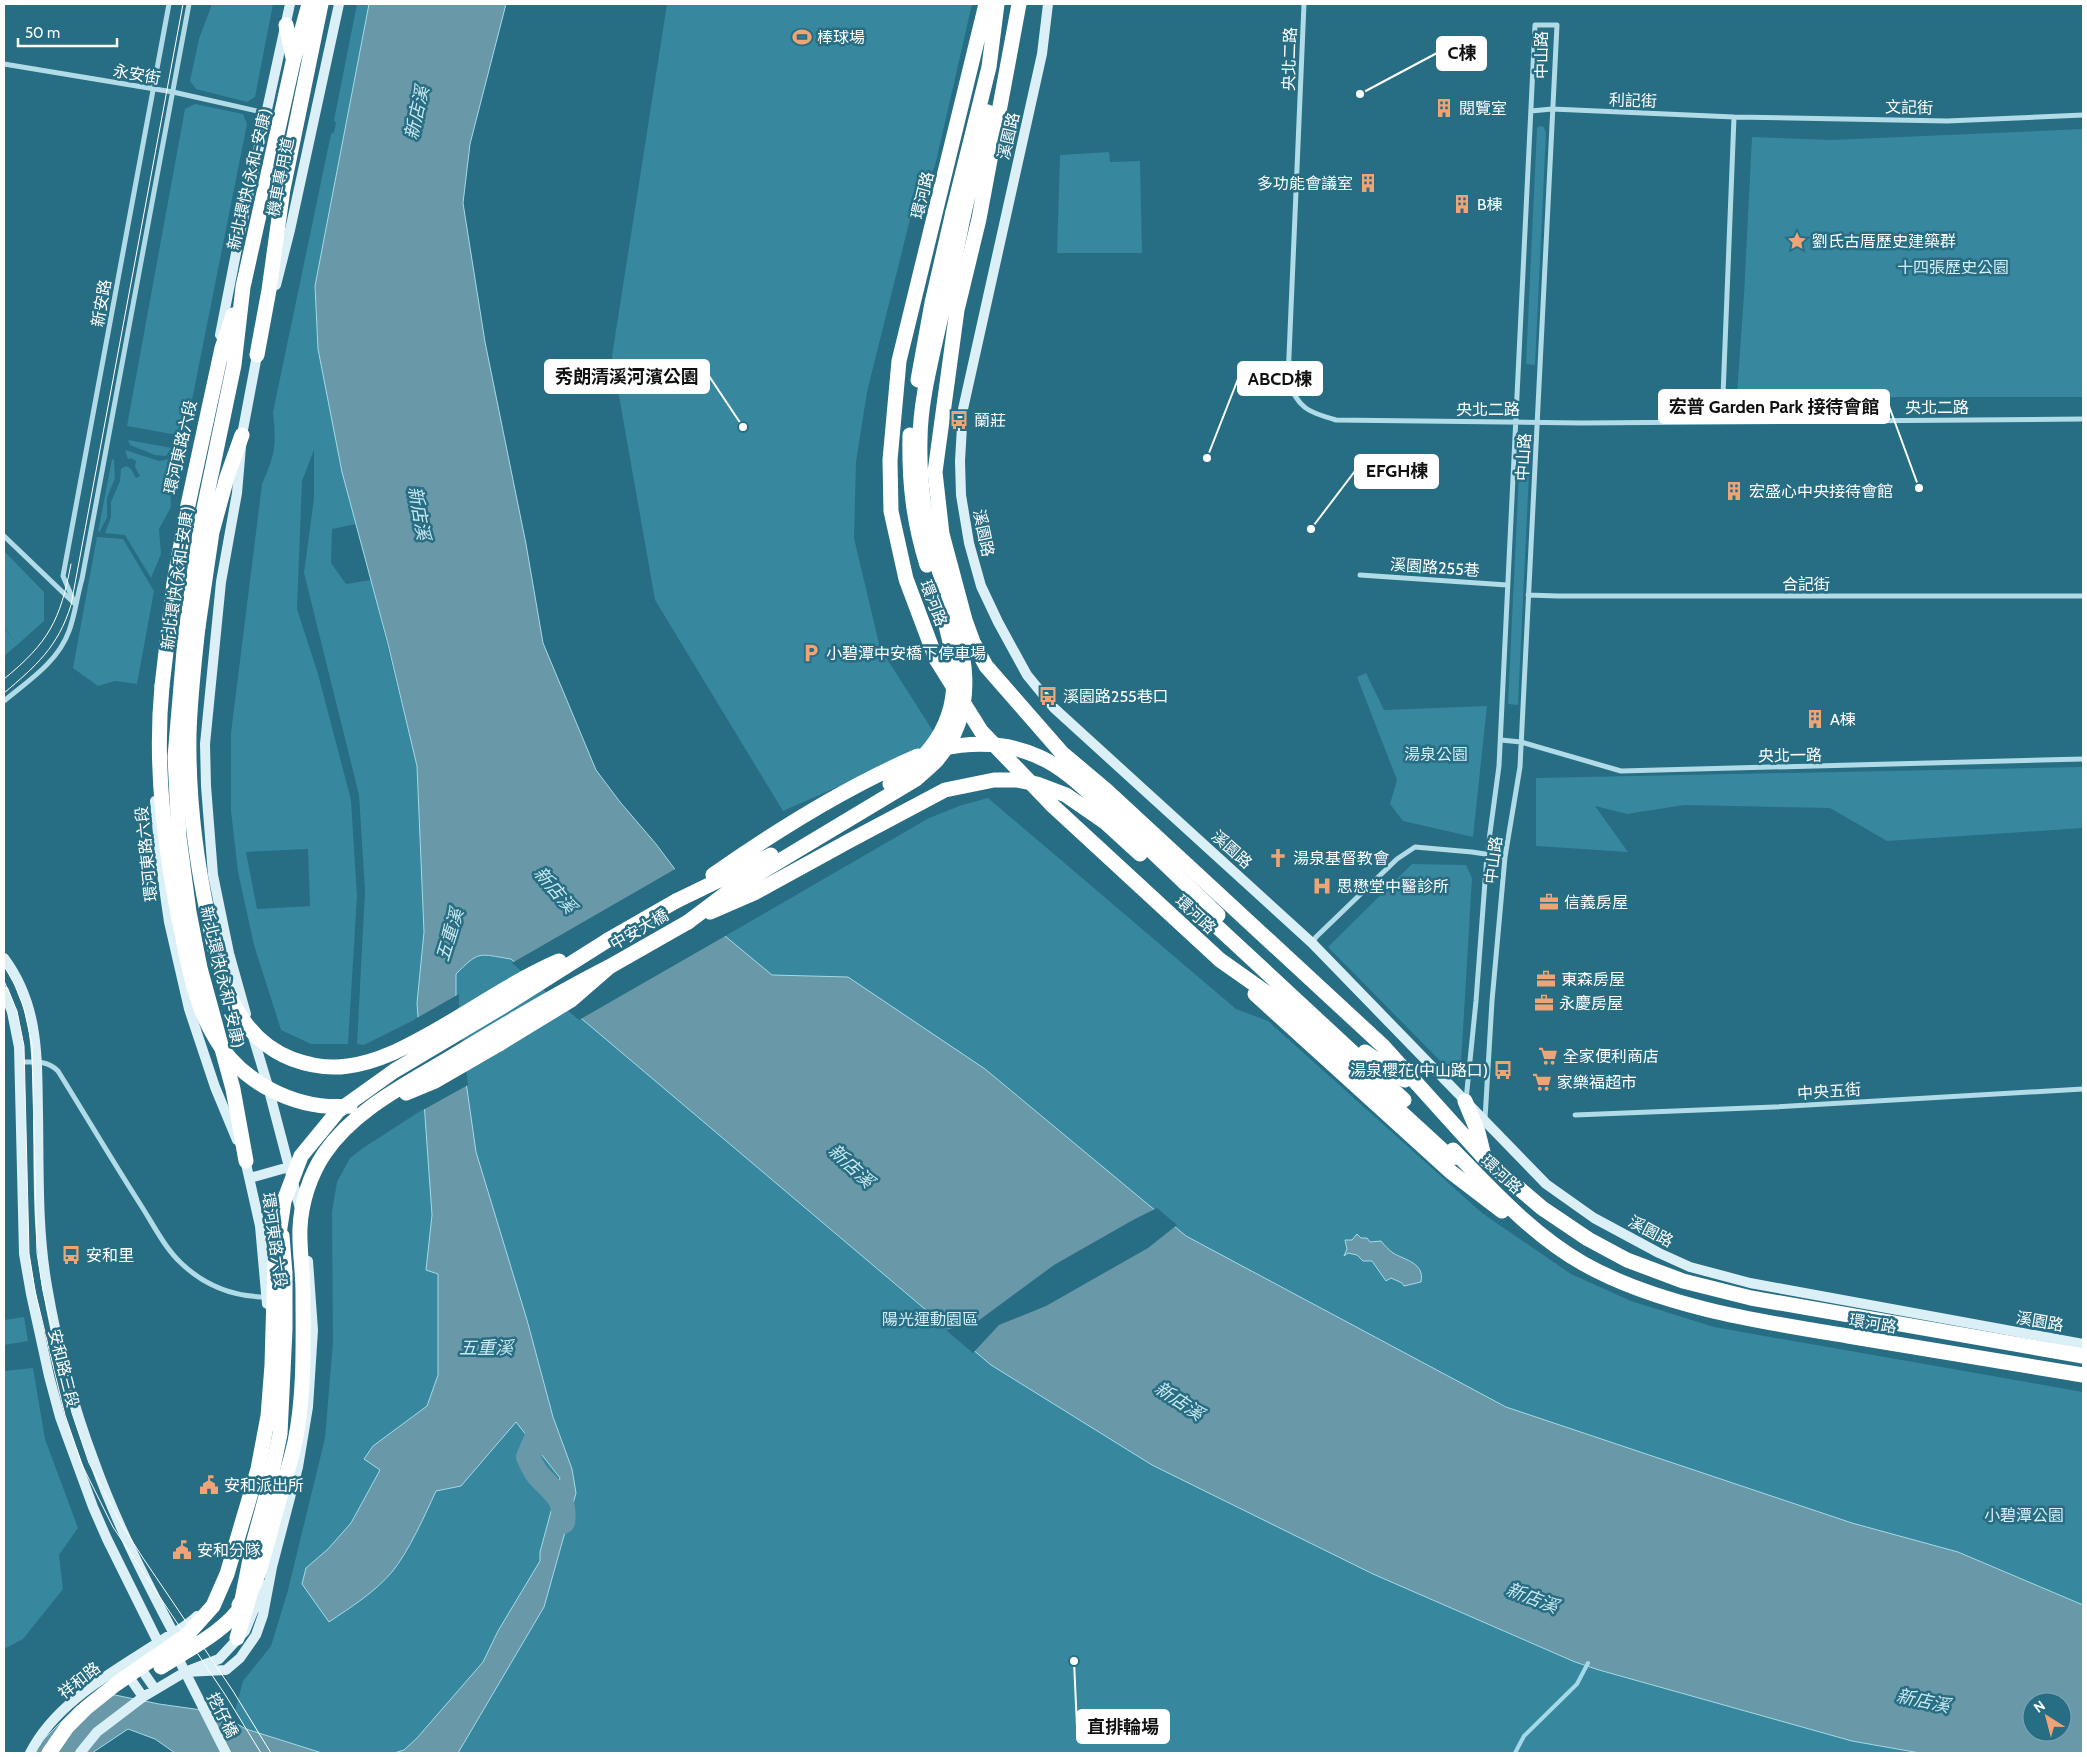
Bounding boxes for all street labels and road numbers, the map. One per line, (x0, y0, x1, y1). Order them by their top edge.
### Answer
street label: 央北二路 (1279, 27, 1300, 91)
street label: 中山路 (1532, 31, 1551, 79)
street label: 永安街 (112, 61, 162, 88)
street label: 利記街 (1609, 90, 1657, 111)
street label: 文記街 (1885, 98, 1933, 117)
street label: 新北環快(永和-安康) (224, 106, 275, 252)
street label: 溪園路 (994, 111, 1023, 162)
street label: 機車專用道 (264, 136, 297, 218)
street label: 環河路 (907, 170, 938, 221)
street label: 新安路 (88, 278, 115, 328)
street label: 環河東路六段 (160, 398, 201, 496)
street label: 央北二路 (1905, 398, 1969, 417)
street label: 央北二路 (1456, 400, 1520, 419)
street label: 中山路 (1513, 433, 1534, 481)
street label: 新北環快(永和-安康) (158, 505, 197, 651)
street label: 溪園路 (969, 508, 998, 559)
street label: 溪園路255巷 (1390, 555, 1480, 580)
street label: 合記街 (1782, 575, 1830, 594)
street label: 環河路 (916, 577, 951, 629)
street label: 央北一路 (1758, 745, 1822, 766)
street label: 環河東路六段 (132, 805, 161, 903)
street label: 溪園路 (1207, 826, 1256, 872)
street label: 中山路 (1481, 835, 1506, 885)
street label: 環河路 (1172, 891, 1220, 938)
street label: 新北環快(永和-安康) (197, 904, 248, 1050)
street label: 中安大橋 (607, 905, 672, 954)
street label: 中央五街 (1796, 1080, 1862, 1103)
street label: 環河路 (1478, 1151, 1526, 1198)
street label: 環河東路六段 (258, 1191, 291, 1289)
street label: 溪園路 (1625, 1212, 1676, 1251)
street label: 溪園路 (2015, 1308, 2065, 1335)
street label: 環河路 (1848, 1310, 1898, 1337)
street label: 安和路三段 (45, 1327, 82, 1409)
street label: 祥和路 (55, 1658, 104, 1703)
street label: 挖仔橋 (203, 1690, 242, 1741)

